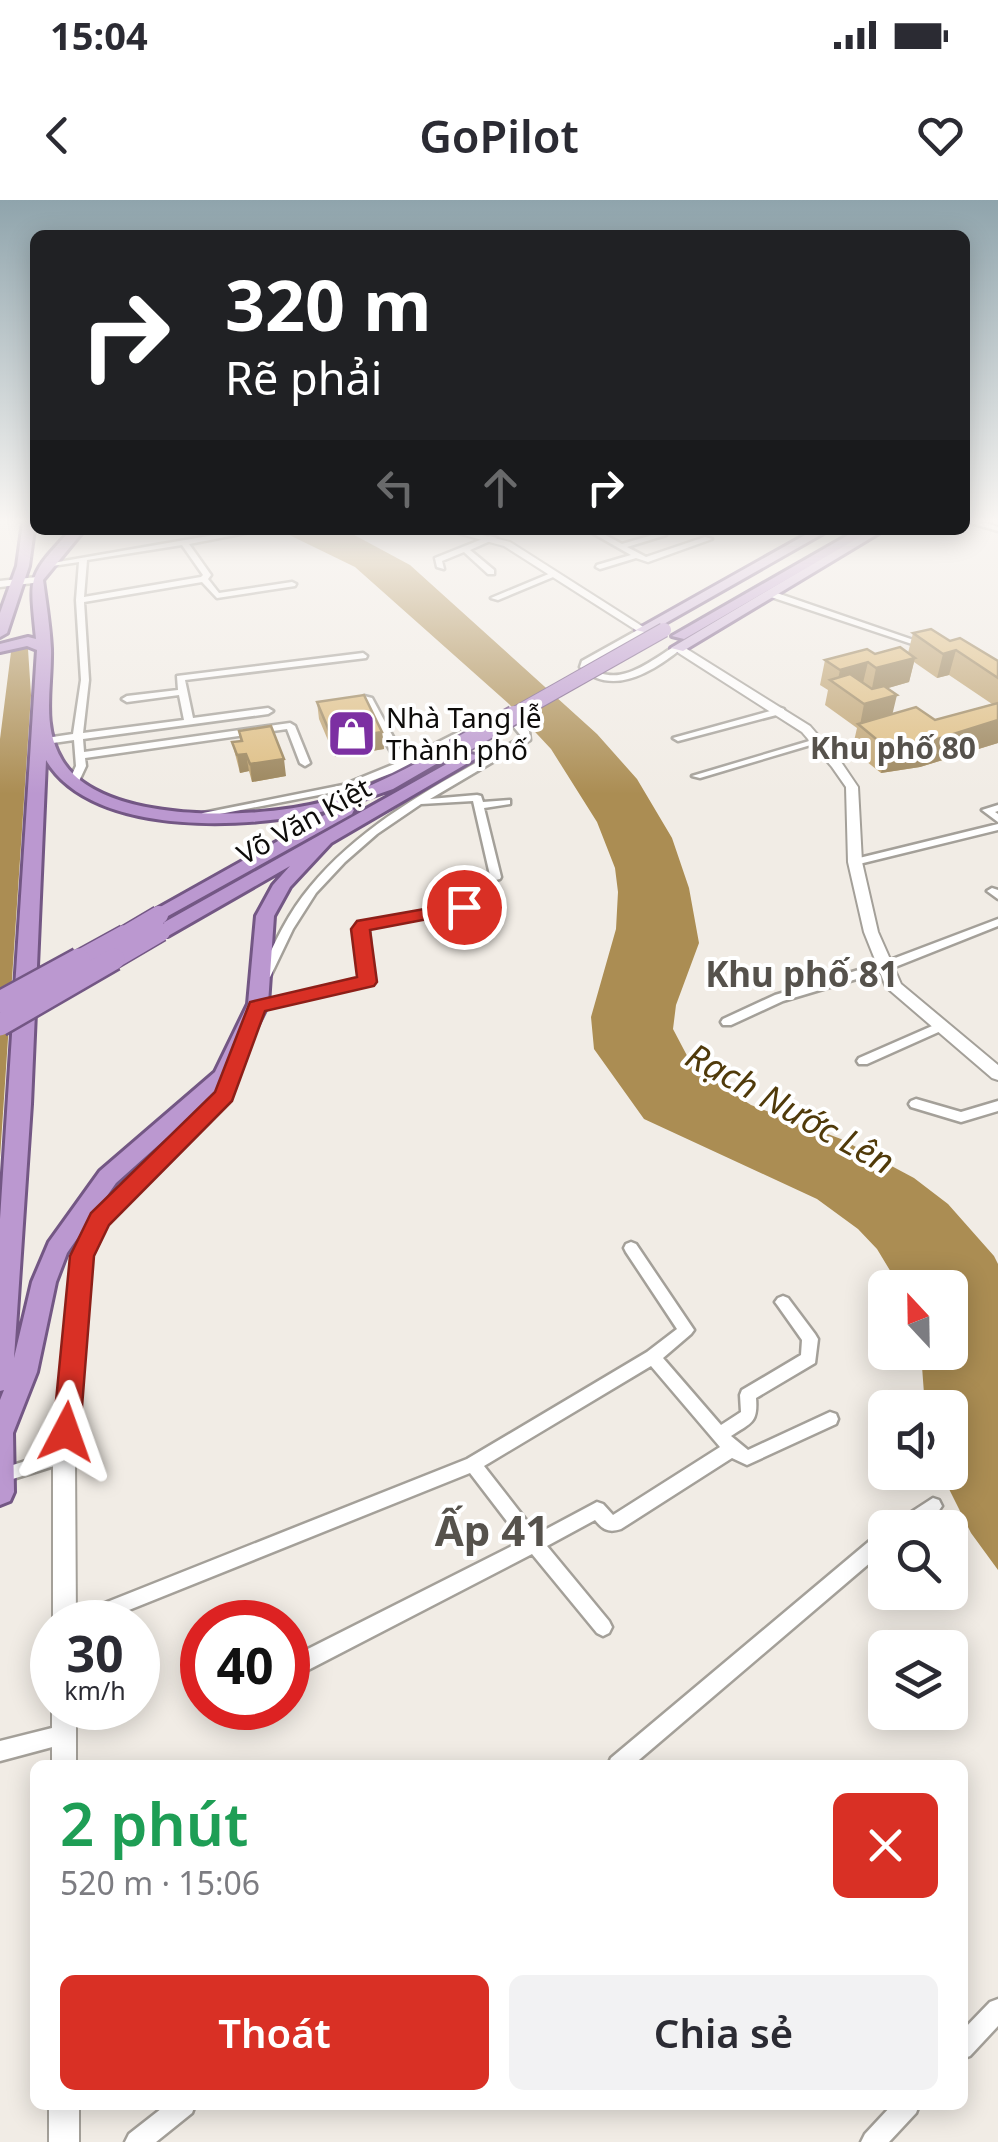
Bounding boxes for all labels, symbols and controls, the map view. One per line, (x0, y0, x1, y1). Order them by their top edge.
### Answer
text: 15:04 (50, 9, 148, 61)
text: GoPilot (419, 105, 579, 166)
icon: back (30, 108, 85, 163)
icon: heart (913, 108, 968, 163)
text: 320 m (225, 256, 432, 352)
icon: right (60, 270, 190, 400)
text: Rẽ phải (225, 347, 382, 408)
icon: left (368, 460, 423, 515)
icon: ahead (473, 460, 528, 515)
icon: right (578, 460, 633, 515)
place label: Nhà Tang lễ Thành phố (386, 698, 541, 768)
shop icon: Nhà Tang lễ Thành phố (325, 708, 377, 760)
district label: Khu phố 80 (810, 727, 976, 768)
street label: Võ Văn Kiệt (230, 768, 377, 872)
pin (422, 865, 507, 950)
icon: arrive (437, 880, 492, 935)
district label: Khu phố 81 (705, 950, 899, 997)
water label: Rạch Nước Lên (678, 1031, 903, 1184)
north arrow (868, 1270, 968, 1370)
map controls (868, 1270, 968, 1730)
position arrow (14, 1380, 118, 1484)
button: sound (868, 1390, 968, 1490)
district label: Ấp 41 (435, 1501, 549, 1558)
button: search (868, 1510, 968, 1610)
speed limit sign: 40 (180, 1600, 310, 1730)
text: 30 (66, 1619, 124, 1687)
button: layers (868, 1630, 968, 1730)
text: km/h (64, 1673, 126, 1707)
text: 2 phút (60, 1782, 248, 1864)
button: close (833, 1793, 938, 1898)
text: 520 m · 15:06 (60, 1861, 260, 1904)
button: Thoát (60, 1975, 489, 2090)
button: Chia sẻ (509, 1975, 938, 2090)

